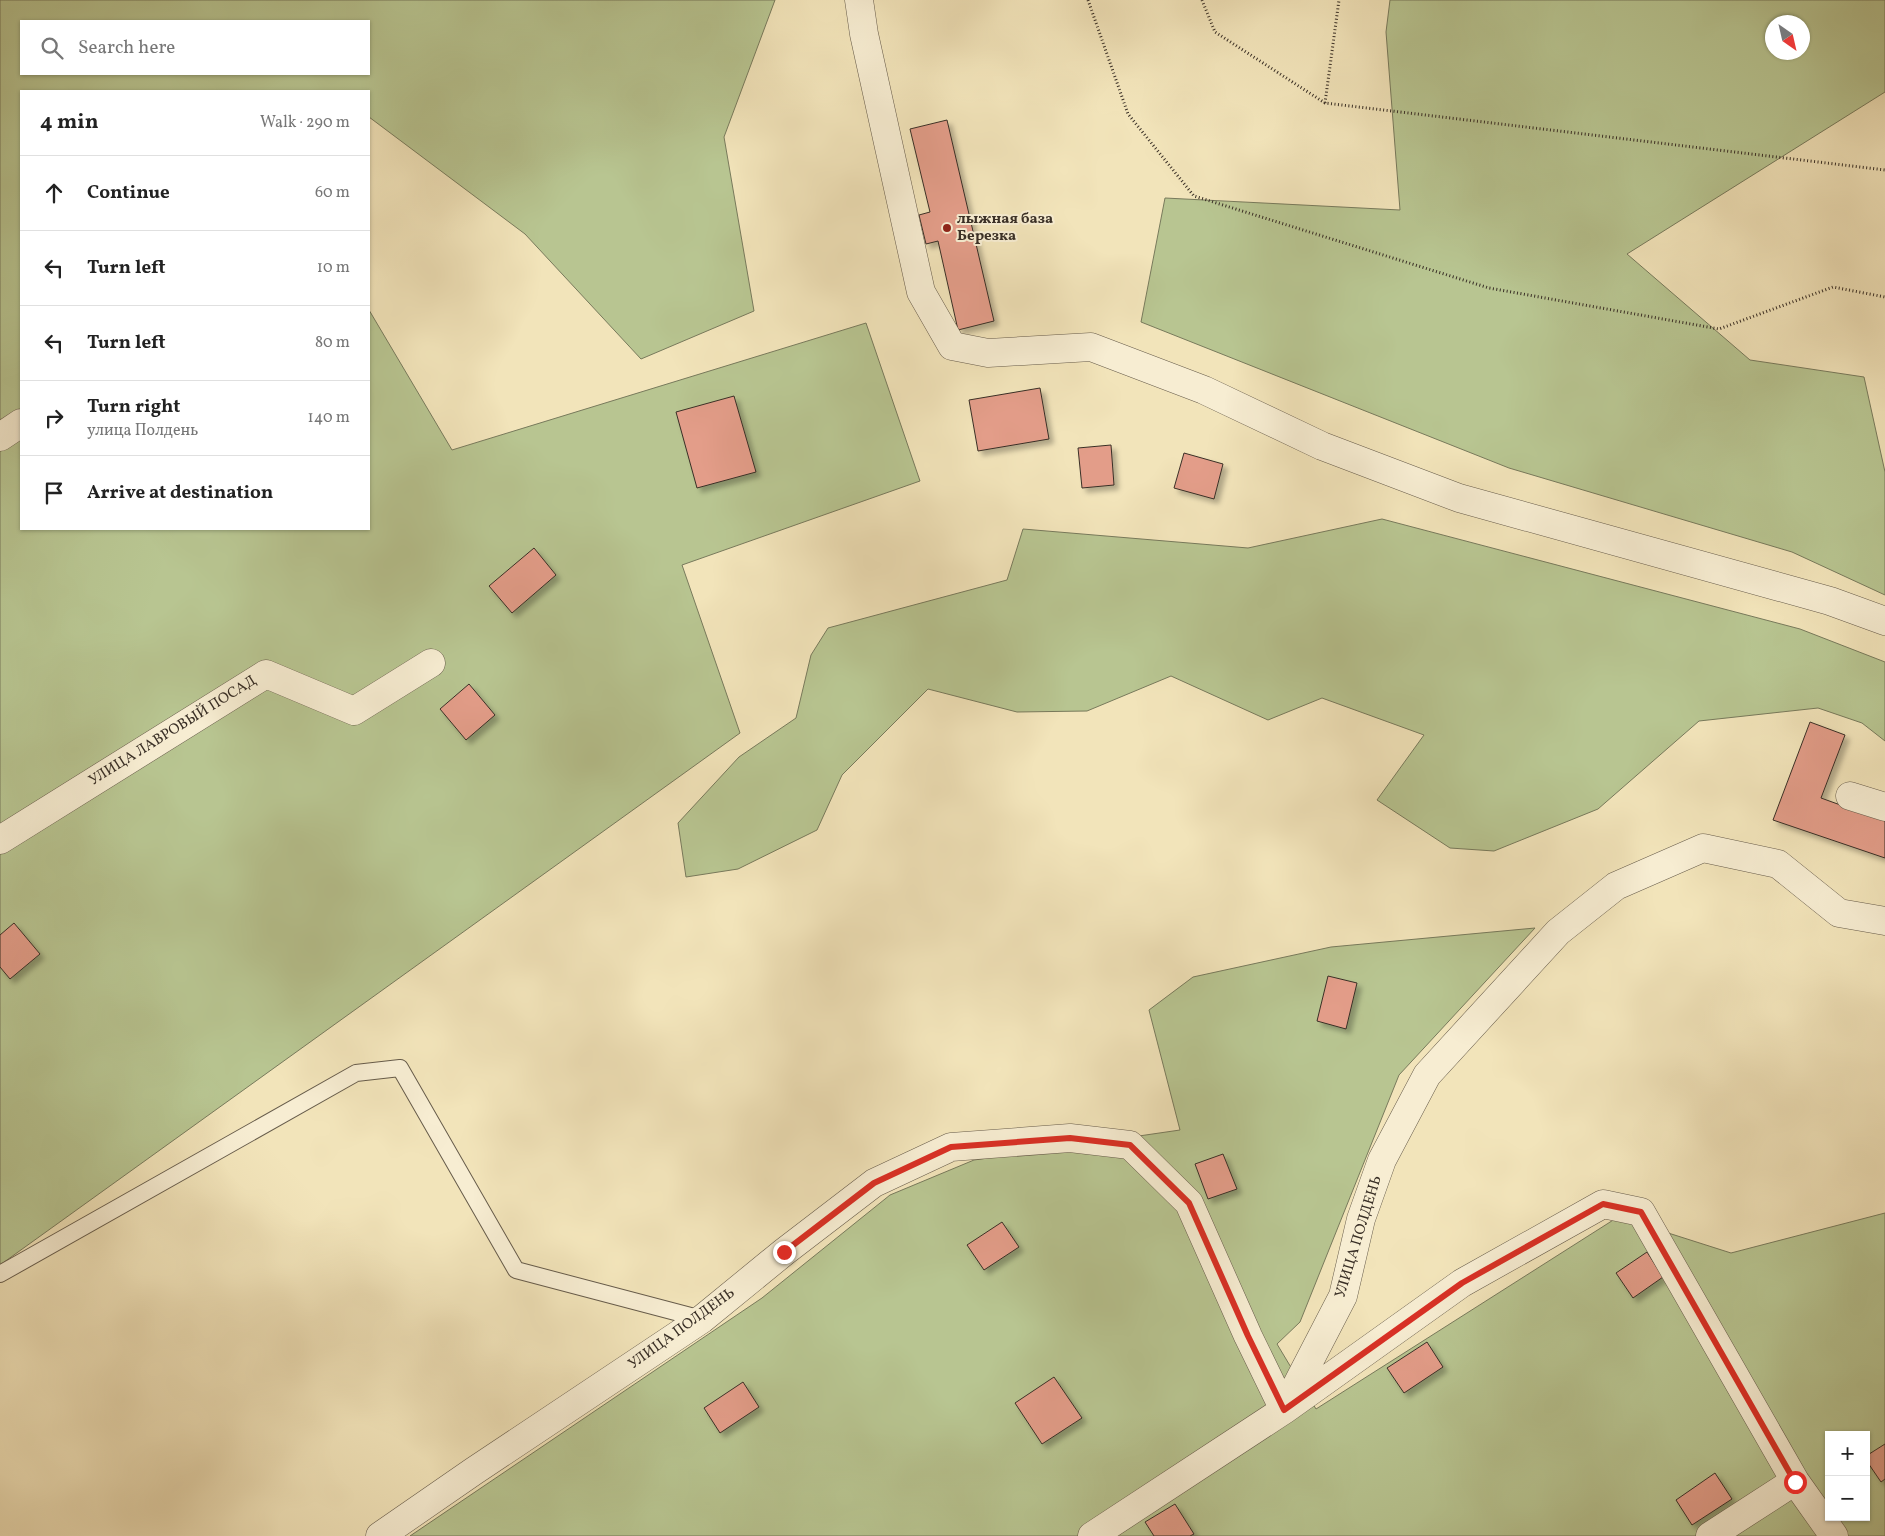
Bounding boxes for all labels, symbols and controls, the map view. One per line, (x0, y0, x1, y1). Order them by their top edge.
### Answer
north arrow (1765, 15, 1810, 60)
search box (20, 20, 370, 75)
icon: search (38, 34, 66, 62)
text: Search here (78, 35, 175, 61)
text: 4 min (40, 108, 99, 137)
text: Walk · 290 m (260, 112, 350, 134)
icon: ahead (40, 179, 68, 207)
text: Continue (87, 180, 170, 206)
text: 60 m (315, 182, 350, 204)
place label: лыжная база Березка (957, 209, 1053, 247)
marker: лыжная база Березка (941, 222, 953, 234)
icon: left (40, 254, 68, 282)
text: Turn left (87, 255, 166, 281)
text: 10 m (317, 257, 350, 279)
icon: left (40, 329, 68, 357)
text: Turn left (87, 330, 166, 356)
text: 80 m (315, 332, 350, 354)
text: Turn right (87, 394, 180, 420)
icon: right (40, 404, 68, 432)
text: 140 m (308, 407, 350, 429)
text: улица Полдень (87, 420, 198, 442)
icon: arrive (40, 479, 68, 507)
text: Arrive at destination (87, 480, 273, 506)
street label: УЛИЦА ЛАВРОВЫЙ ПОСАД (85, 671, 261, 791)
street label: УЛИЦА ПОЛДЕНЬ (1330, 1173, 1388, 1301)
route end (773, 1241, 796, 1264)
street label: УЛИЦА ПОЛДЕНЬ (624, 1283, 740, 1375)
map controls (1825, 1431, 1870, 1521)
button: + (1825, 1431, 1870, 1476)
route start (1784, 1471, 1807, 1494)
button: − (1825, 1476, 1870, 1521)

